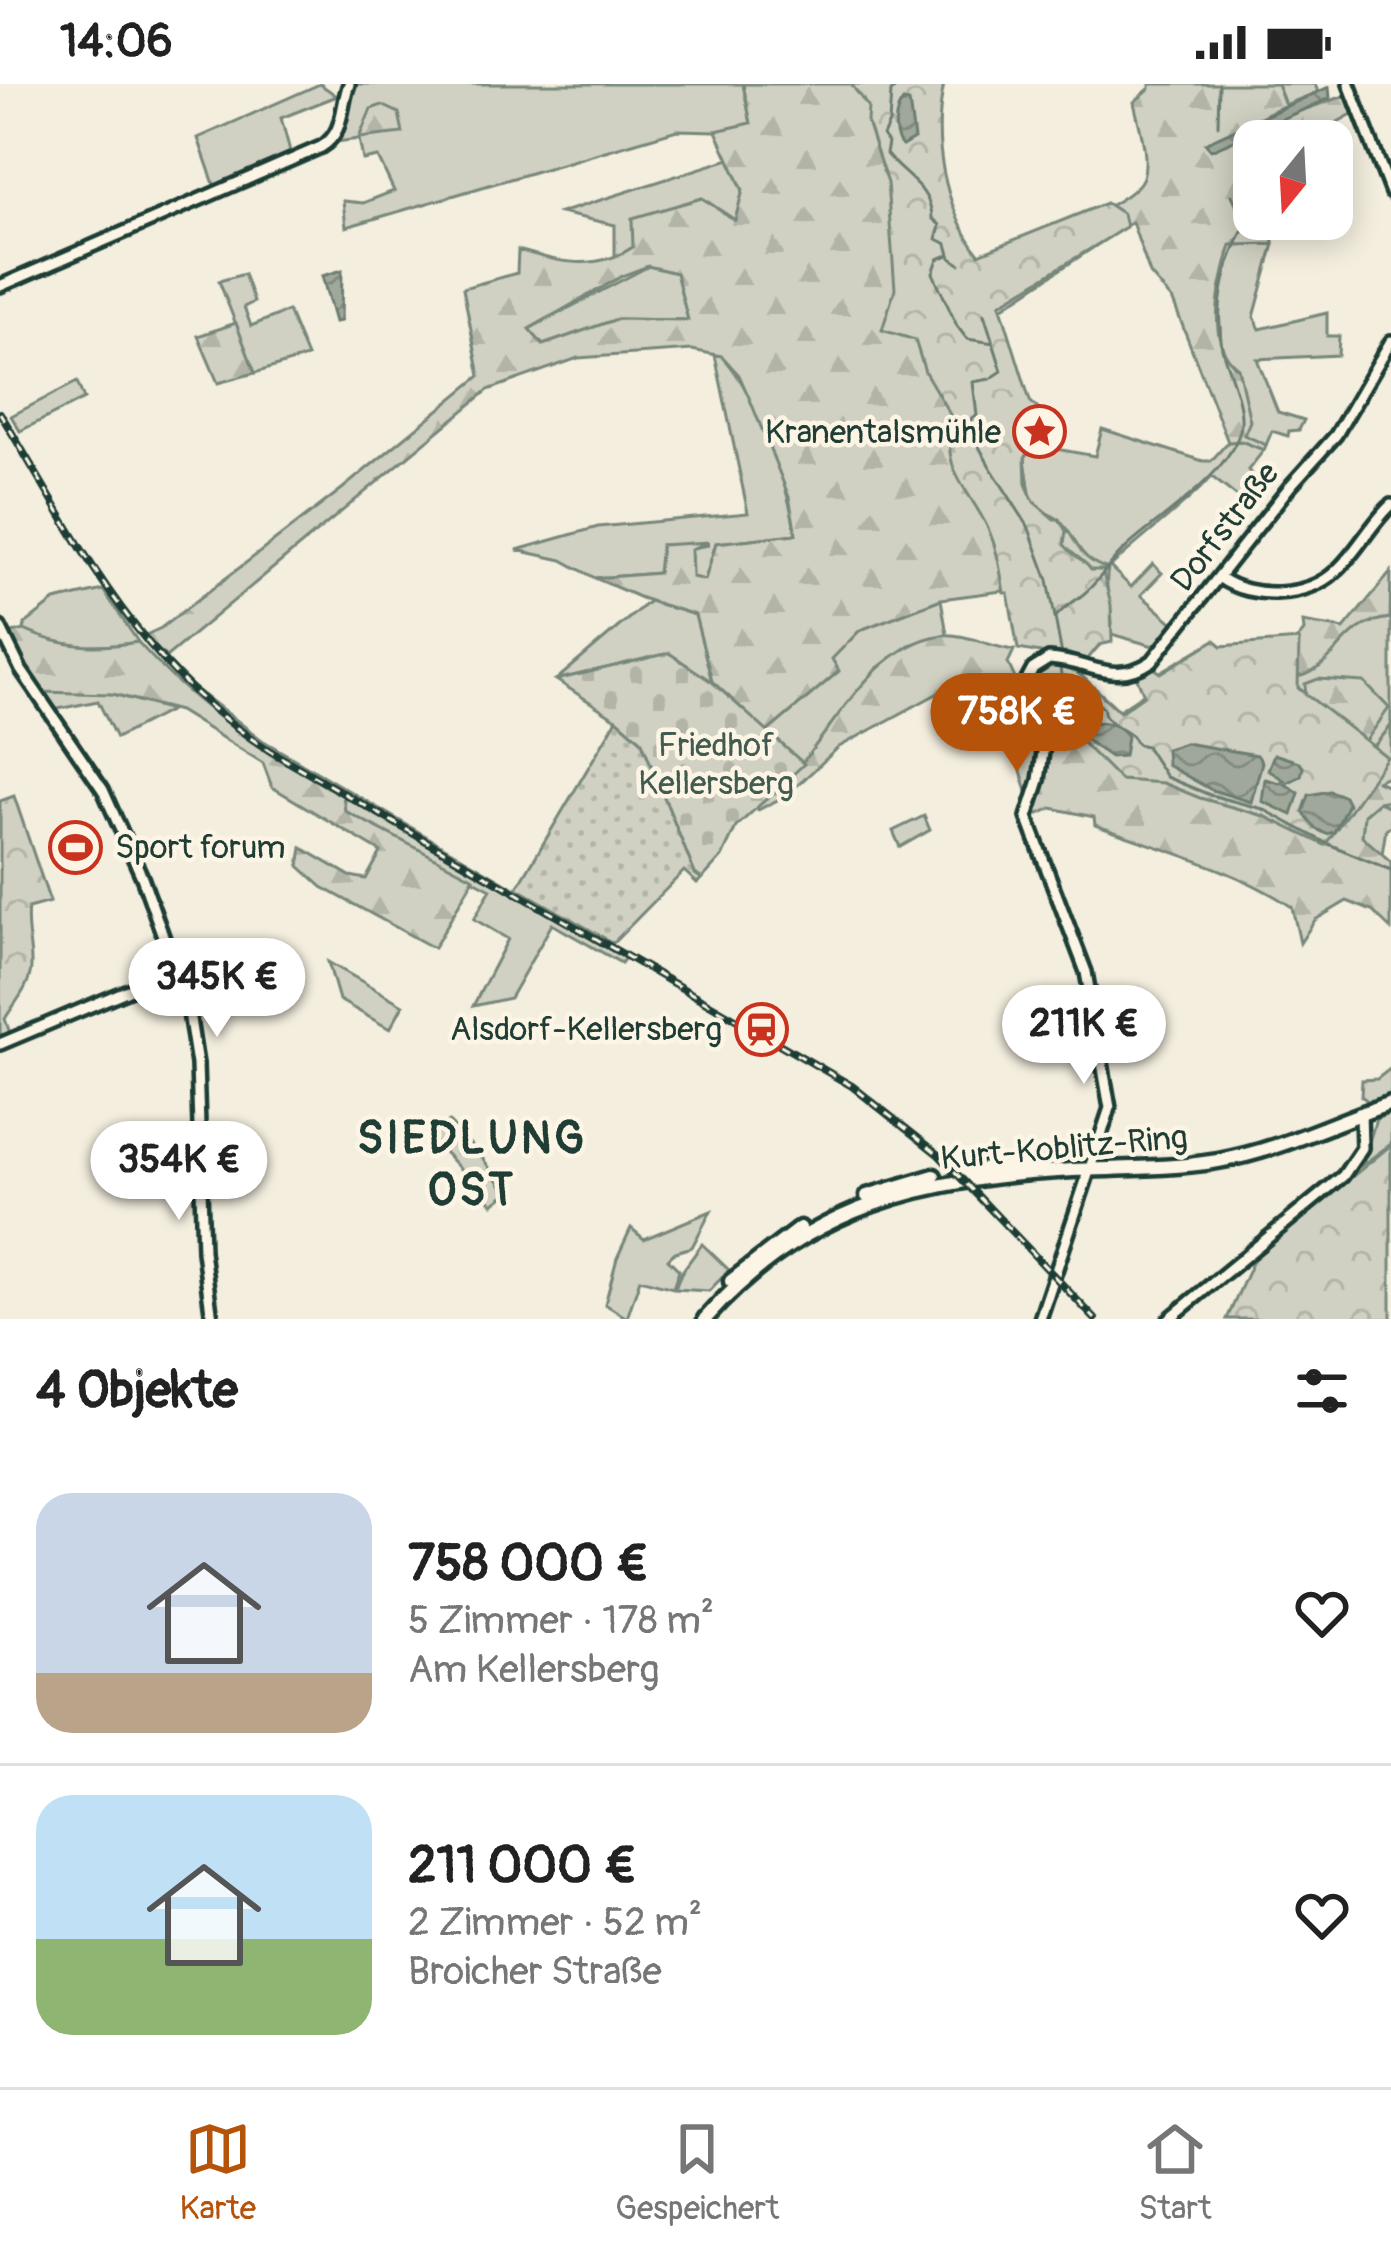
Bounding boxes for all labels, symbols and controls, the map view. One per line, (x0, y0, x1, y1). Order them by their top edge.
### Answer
text: 14:06 (60, 14, 173, 70)
north arrow (1233, 120, 1353, 240)
map controls (1233, 120, 1353, 240)
place icon: Kranentalsmühle (1012, 404, 1068, 460)
place label: Kranentalsmühle (765, 412, 1001, 453)
street label: Dorfstraße (1162, 454, 1288, 600)
pin: 758K € (919, 673, 1115, 775)
text: 758K € (957, 687, 1077, 736)
park label: Friedhof Kellersberg (638, 725, 794, 804)
sports icon: Sport forum (48, 819, 104, 875)
place label: Sport forum (115, 827, 286, 868)
pin: 345K € (119, 938, 315, 1040)
text: 345K € (155, 952, 279, 1001)
pin: 211K € (986, 985, 1182, 1087)
text: 211K € (1029, 999, 1139, 1048)
station icon: Alsdorf-Kellersberg (733, 1001, 789, 1057)
place label: Alsdorf-Kellersberg (450, 1009, 722, 1050)
district label: SIEDLUNG OST (357, 1111, 587, 1219)
street label: Kurt-Koblitz-Ring (939, 1117, 1189, 1179)
pin: 354K € (81, 1121, 277, 1223)
text: 354K € (117, 1135, 241, 1184)
icon: filters (1289, 1358, 1355, 1424)
text: 4 Objekte (36, 1359, 238, 1423)
text: 758 000 € (408, 1532, 649, 1596)
icon: home (132, 1541, 276, 1685)
icon: heart (1289, 1580, 1355, 1646)
text: 5 Zimmer · 178 m² (408, 1596, 714, 1645)
text: Am Kellersberg (408, 1645, 659, 1694)
text: 211 000 € (408, 1834, 637, 1898)
icon: home (132, 1843, 276, 1987)
icon: heart (1289, 1882, 1355, 1948)
text: 2 Zimmer · 52 m² (408, 1898, 702, 1947)
text: Broicher Straße (408, 1947, 662, 1996)
tab: Karte (180, 2116, 256, 2229)
tab: Gespeichert (615, 2116, 779, 2229)
tab: Start (1138, 2116, 1211, 2229)

